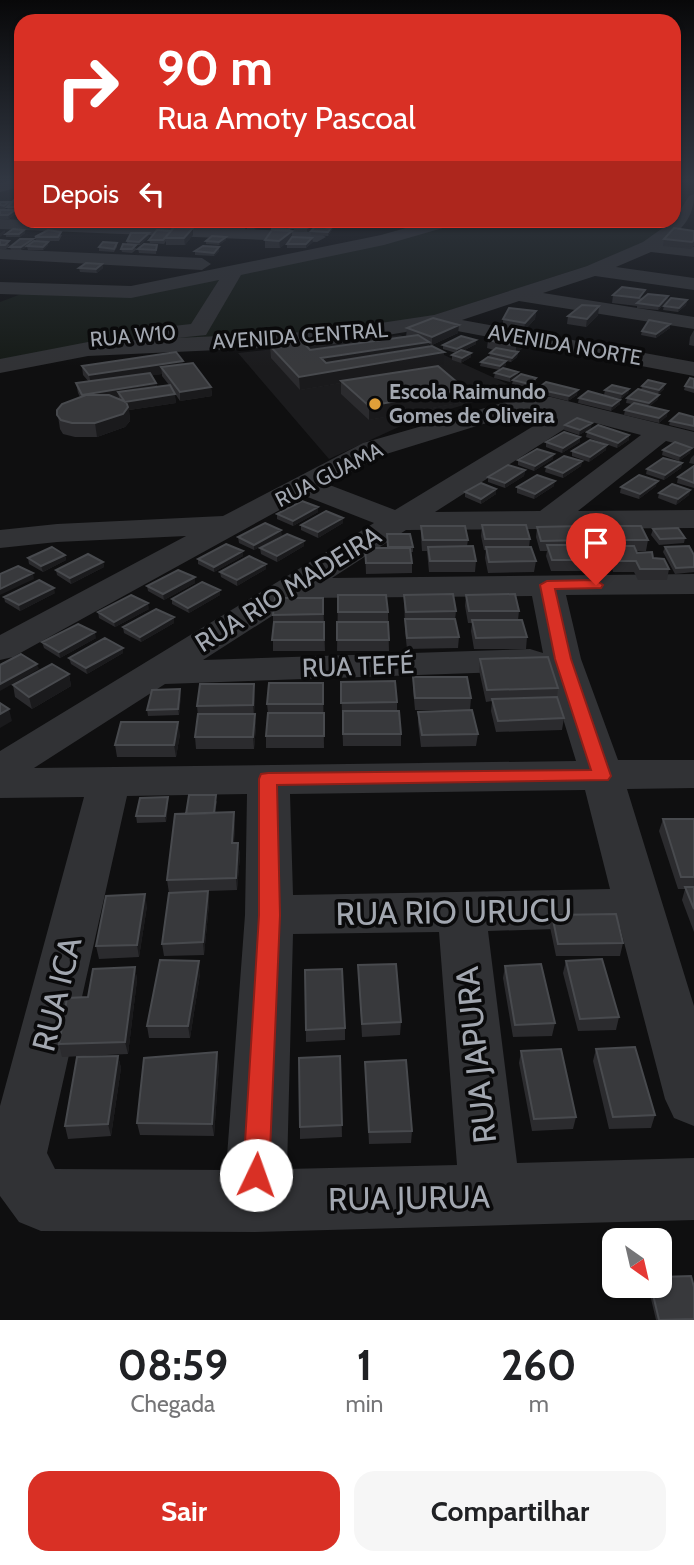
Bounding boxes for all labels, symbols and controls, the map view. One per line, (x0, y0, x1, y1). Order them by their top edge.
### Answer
text: 90 m (157, 38, 273, 97)
icon: right (42, 42, 133, 133)
text: Rua Amoty Pascoal (157, 98, 416, 137)
icon: left (133, 175, 171, 213)
text: Depois (42, 178, 119, 210)
street label: AVENIDA CENTRAL (211, 317, 389, 354)
street label: RUA W10 (89, 319, 177, 352)
street label: AVENIDA NORTE (486, 319, 644, 370)
place label: Escola Raimundo Gomes de Oliveira (389, 379, 555, 428)
marker: Escola Raimundo Gomes de Oliveira (367, 396, 383, 412)
street label: RUA GUAMA (271, 437, 387, 512)
pin (566, 513, 626, 585)
street label: RUA RIO MADEIRA (189, 519, 387, 659)
icon: arrive (577, 524, 615, 562)
street label: RUA TEFÉ (301, 648, 415, 684)
street label: RUA RIO URUCU (335, 890, 573, 933)
street label: RUA ICA (24, 932, 90, 1055)
street label: RUA JAPURA (447, 965, 504, 1145)
position arrow (219, 1138, 293, 1212)
street label: RUA JURUA (328, 1177, 491, 1218)
north arrow (602, 1228, 672, 1298)
map controls (602, 1228, 672, 1298)
text: 08:59 (118, 1339, 228, 1391)
text: 1 (357, 1339, 372, 1391)
text: 260 (501, 1339, 576, 1391)
text: Chegada (130, 1390, 215, 1418)
text: min (346, 1390, 383, 1418)
text: m (529, 1390, 549, 1418)
button: Sair (28, 1471, 340, 1551)
button: Compartilhar (354, 1471, 666, 1551)

